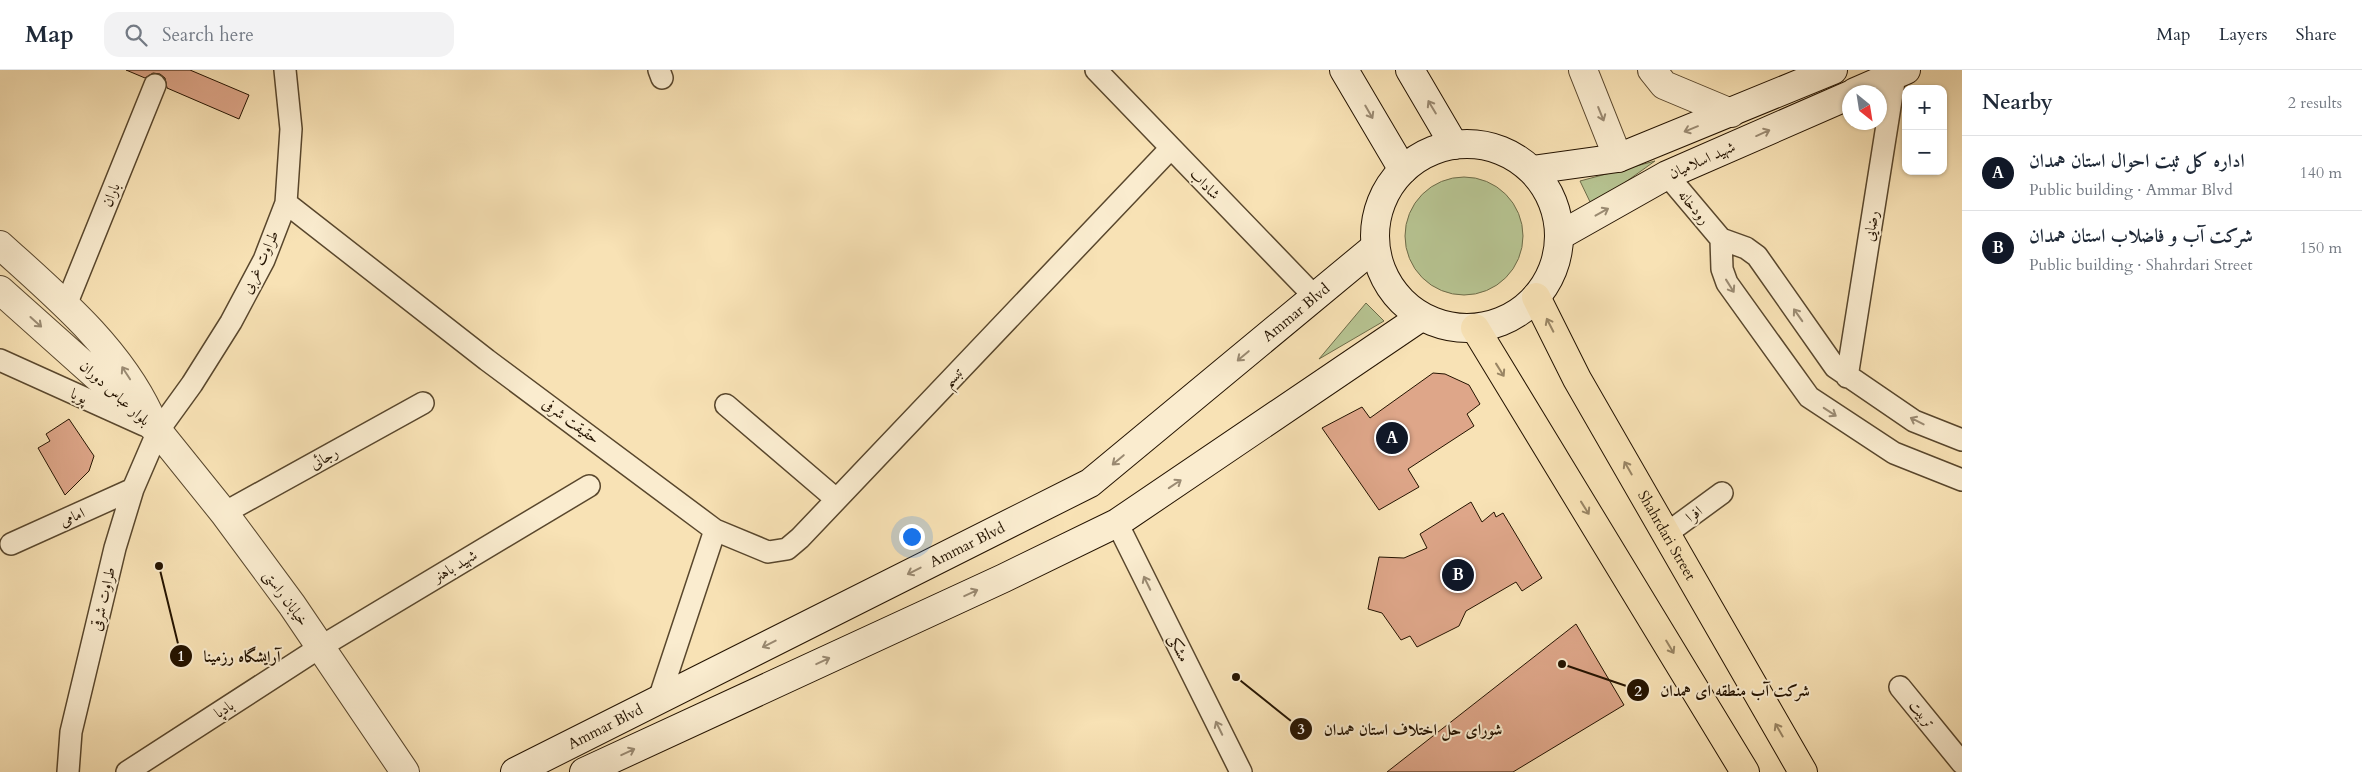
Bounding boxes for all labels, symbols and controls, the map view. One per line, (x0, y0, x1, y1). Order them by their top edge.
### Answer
search box (104, 12, 454, 57)
text: Map (25, 18, 74, 51)
icon: search (122, 21, 150, 49)
text: Search here (162, 22, 254, 48)
text: Map (2156, 22, 2191, 47)
text: Layers (2219, 22, 2268, 47)
text: Share (2296, 22, 2337, 47)
north arrow (1842, 85, 1887, 130)
map controls (1902, 85, 1947, 175)
button: + (1902, 85, 1947, 130)
text: Nearby (1982, 88, 2053, 117)
text: 2 results (2288, 92, 2342, 114)
one-way arrow (1427, 101, 1437, 115)
one-way arrow (1364, 105, 1374, 119)
one-way arrow (1597, 106, 1606, 121)
one-way arrow (1684, 125, 1699, 134)
one-way arrow (1755, 128, 1770, 137)
button: − (1902, 130, 1947, 175)
street label: شهید اسلامیان (1666, 137, 1738, 183)
text: اداره کل ثبت احوال استان همدان (2029, 148, 2245, 174)
text: A (1992, 162, 2004, 184)
text: 140 m (2300, 162, 2342, 184)
street label: شاداب (1185, 164, 1225, 204)
text: Public building · Ammar Blvd (2029, 179, 2233, 201)
street label: باران (97, 180, 125, 210)
street label: رودخانه (1674, 185, 1714, 229)
one-way arrow (1594, 206, 1608, 216)
street label: رضایی (1859, 209, 1883, 243)
text: شرکت آب و فاضلاب استان همدان (2029, 223, 2253, 249)
street label: طراوت غربی (237, 227, 284, 297)
text: B (1992, 237, 2004, 259)
text: 150 m (2300, 237, 2342, 259)
text: Public building · Shahrdari Street (2029, 254, 2253, 276)
street label: Ammar Blvd (1258, 279, 1334, 346)
one-way arrow (1725, 279, 1735, 293)
one-way arrow (1793, 308, 1803, 322)
one-way arrow (30, 316, 43, 328)
one-way arrow (1545, 318, 1554, 333)
one-way arrow (1237, 350, 1250, 361)
street label: بلوار عباس دوران (75, 356, 155, 430)
street label: تبسم (938, 362, 971, 395)
one-way arrow (1496, 362, 1506, 376)
one-way arrow (121, 367, 131, 381)
street label: پویا (67, 384, 91, 410)
street label: حقیقت شرفی (538, 393, 604, 449)
one-way arrow (1823, 408, 1837, 418)
one-way arrow (1910, 416, 1925, 425)
pin: A (1376, 419, 1408, 457)
street label: رجائی (306, 442, 342, 474)
one-way arrow (1111, 454, 1124, 465)
one-way arrow (1623, 460, 1633, 475)
one-way arrow (1168, 479, 1182, 489)
street label: Shahrdari Street (1633, 487, 1701, 584)
one-way arrow (1581, 501, 1591, 515)
street label: افرا (1682, 501, 1706, 527)
street label: امامی (56, 503, 88, 531)
street label: Ammar Blvd (926, 517, 1008, 572)
your location (899, 524, 925, 550)
street label: شهید باهنر (428, 545, 481, 588)
pin: B (1442, 556, 1474, 594)
street label: طراوت شرقی (86, 565, 120, 633)
street label: خیابان راستی (258, 566, 313, 631)
one-way arrow (907, 567, 922, 576)
one-way arrow (1142, 576, 1151, 591)
one-way arrow (963, 588, 978, 598)
street label: مشکی (1163, 631, 1194, 666)
callout: آرایشگاه رزمینا (168, 640, 290, 671)
one-way arrow (762, 640, 777, 649)
one-way arrow (1665, 640, 1675, 654)
text: 1 (177, 646, 185, 666)
text: آرایشگاه رزمینا (204, 646, 283, 668)
one-way arrow (815, 656, 830, 666)
callout: شرکت آب منطقه ای همدان (1626, 675, 1820, 706)
text: شرکت آب منطقه ای همدان (1660, 680, 1810, 702)
text: 2 (1634, 681, 1642, 701)
street label: بادپا (210, 695, 238, 723)
street label: تربیت (1905, 696, 1939, 732)
street label: Ammar Blvd (564, 699, 646, 754)
callout: شوراى حل اختلاف استان همدان (1289, 714, 1512, 745)
text: 3 (1297, 719, 1305, 739)
text: شوراى حل اختلاف استان همدان (1324, 719, 1502, 741)
one-way arrow (1214, 721, 1223, 736)
one-way arrow (1774, 722, 1784, 737)
one-way arrow (620, 746, 635, 756)

